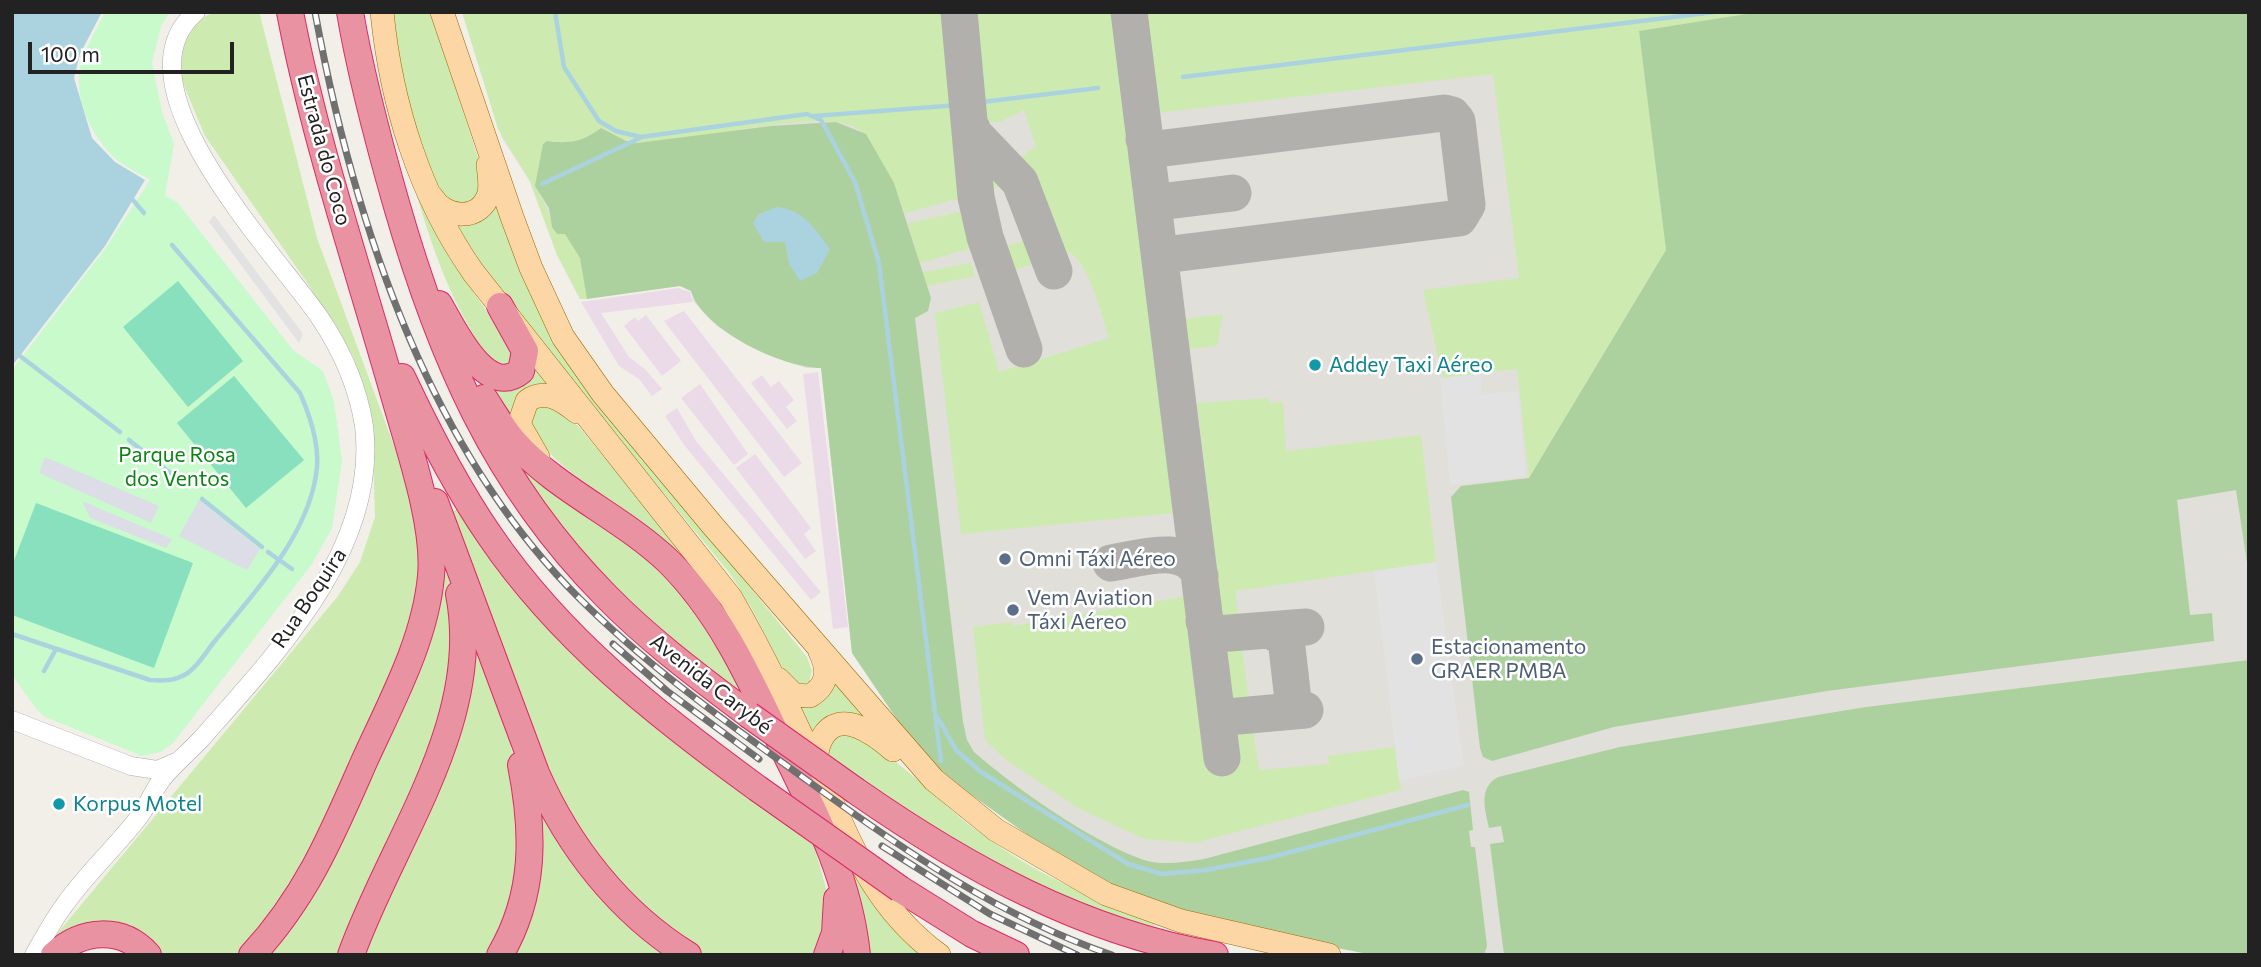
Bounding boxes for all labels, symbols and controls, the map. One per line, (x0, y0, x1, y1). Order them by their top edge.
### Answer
scale bar (32, 28, 238, 72)
text: 100 m (41, 41, 100, 66)
street label: Estrada do Coco (292, 72, 356, 228)
place label: Addey Taxi Aéreo (1329, 352, 1493, 378)
marker: Addey Taxi Aéreo (1307, 357, 1323, 373)
park label: Parque Rosa dos Ventos (118, 442, 236, 492)
street label: Rua Boquira (266, 543, 352, 653)
place label: Omni Táxi Aéreo (1019, 546, 1176, 572)
marker: Omni Táxi Aéreo (997, 551, 1013, 567)
place label: Vem Aviation Táxi Aéreo (1027, 585, 1153, 635)
marker: Vem Aviation Táxi Aéreo (1005, 602, 1021, 618)
street label: Avenida Carybé (645, 629, 777, 739)
place label: Estacionamento GRAER PMBA (1431, 634, 1586, 684)
marker: Estacionamento GRAER PMBA (1409, 651, 1425, 667)
place label: Korpus Motel (73, 791, 202, 817)
marker: Korpus Motel (51, 796, 67, 812)

